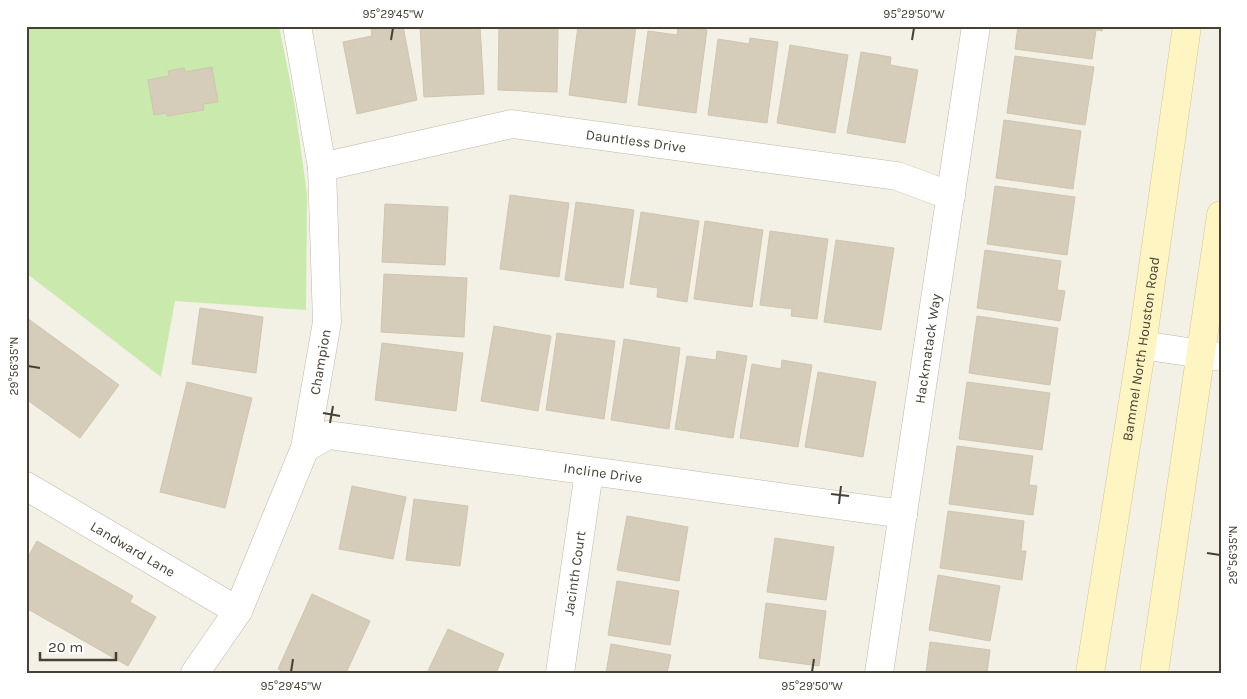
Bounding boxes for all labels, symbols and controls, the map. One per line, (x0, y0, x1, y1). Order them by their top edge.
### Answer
text: 95°29'45"W (362, 7, 424, 21)
text: 95°29'50"W (883, 7, 945, 21)
street label: Dauntless Drive (585, 126, 687, 156)
street label: Bammel North Houston Road (1119, 256, 1163, 442)
street label: Hackmatack Way (912, 292, 945, 405)
street label: Champion (306, 328, 335, 396)
text: 29°56'35"N (7, 337, 21, 396)
street label: Incline Drive (562, 459, 643, 487)
street label: Landward Lane (87, 518, 178, 581)
text: 29°56'35"N (1226, 526, 1240, 585)
street label: Jacinth Court (560, 530, 589, 617)
scale bar (40, 629, 116, 661)
text: 20 m (48, 638, 83, 656)
text: 95°29'45"W (260, 679, 322, 693)
text: 95°29'50"W (781, 679, 843, 693)

